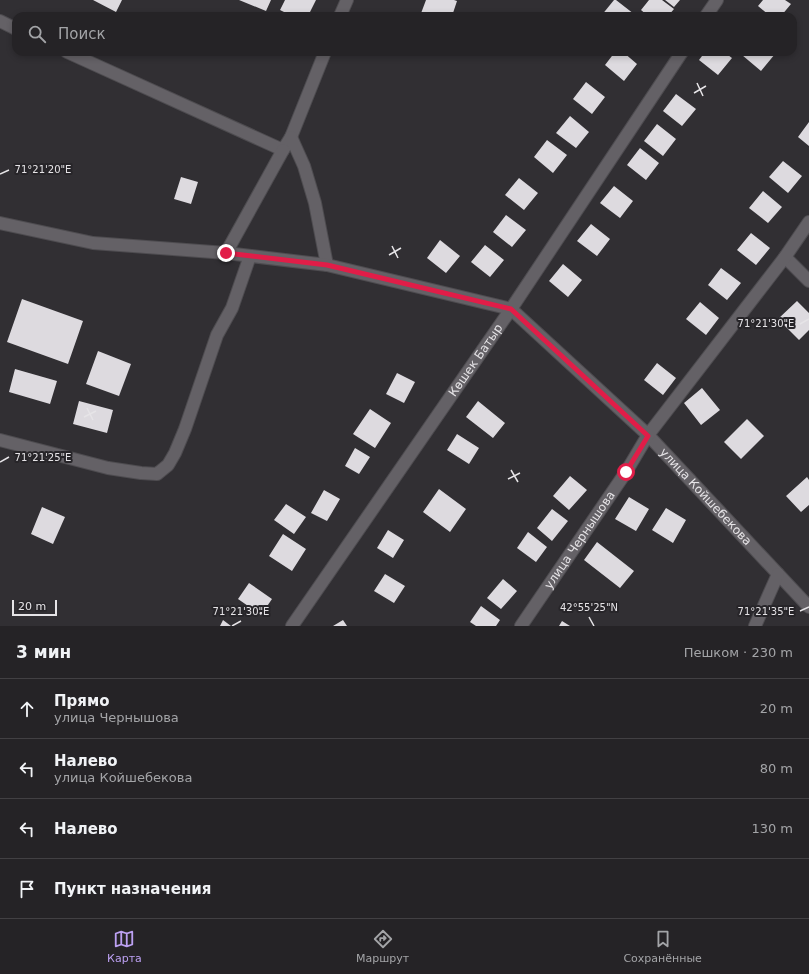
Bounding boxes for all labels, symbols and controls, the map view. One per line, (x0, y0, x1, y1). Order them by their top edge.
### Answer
search box (12, 12, 797, 56)
icon: search (26, 23, 48, 45)
text: Поиск (58, 25, 106, 43)
text: 71°21'20"E (15, 164, 71, 175)
route end (217, 244, 235, 262)
text: 71°21'30"E (738, 318, 794, 329)
street label: Көшек Батыр (446, 321, 506, 399)
street label: улица Койшебекова (657, 445, 755, 548)
text: 71°21'25"E (15, 452, 71, 463)
route start (617, 463, 635, 481)
street label: улица Чернышова (541, 488, 618, 592)
scale bar (12, 598, 57, 617)
text: 20 m (18, 600, 46, 613)
text: 42°55'25"N (560, 602, 618, 613)
text: 71°21'30"E (213, 606, 269, 617)
text: 71°21'35"E (738, 606, 794, 617)
text: 3 мин (16, 642, 71, 662)
text: Пешком · 230 m (684, 645, 793, 660)
text: Прямо (54, 692, 110, 710)
icon: ahead (16, 698, 38, 720)
text: 20 m (760, 701, 793, 716)
text: улица Чернышова (54, 710, 179, 725)
text: Налево (54, 752, 118, 770)
icon: left (16, 758, 38, 780)
text: 80 m (760, 761, 793, 776)
text: улица Койшебекова (54, 770, 192, 785)
icon: left (16, 818, 38, 840)
text: Налево (54, 820, 118, 838)
text: 130 m (751, 821, 793, 836)
icon: arrive (16, 878, 38, 900)
text: Пункт назначения (54, 880, 211, 898)
tab: Карта (107, 928, 142, 965)
tab: Маршрут (356, 928, 409, 965)
tab: Сохранённые (623, 928, 702, 965)

